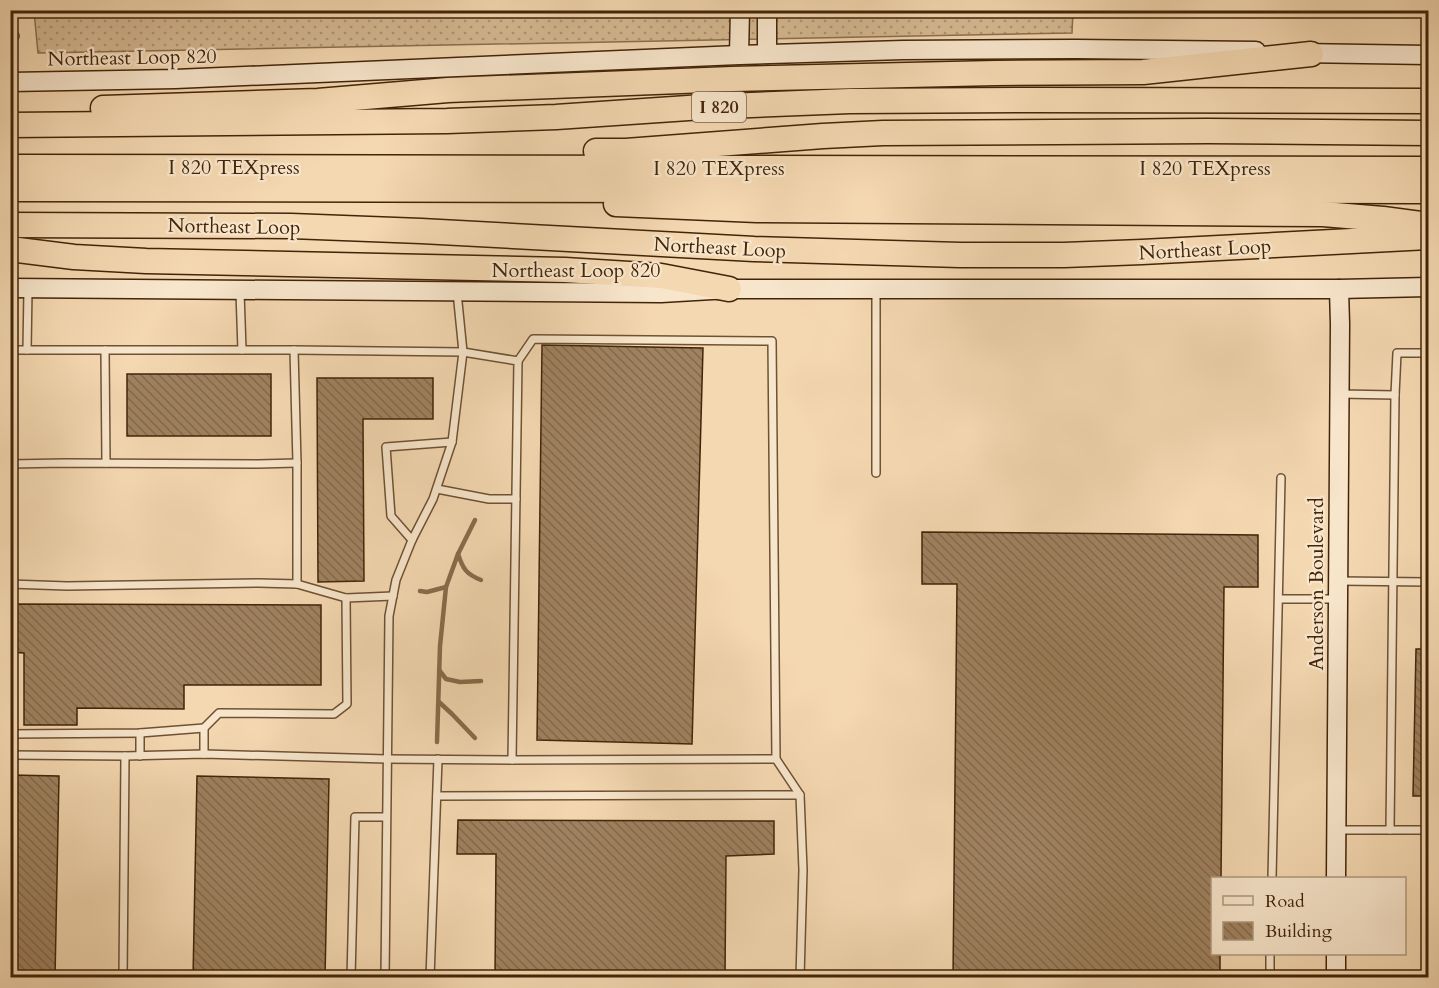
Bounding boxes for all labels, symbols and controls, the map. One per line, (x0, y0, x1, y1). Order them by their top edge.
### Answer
street label: Northeast Loop 820 (47, 43, 217, 72)
road number: I 820 (692, 92, 746, 122)
street label: I 820 TEXpress (168, 154, 300, 181)
street label: I 820 TEXpress (653, 155, 785, 182)
street label: I 820 TEXpress (1139, 155, 1271, 182)
street label: Northeast Loop (167, 212, 301, 241)
street label: Northeast Loop (653, 231, 787, 264)
street label: Northeast Loop (1138, 233, 1272, 266)
street label: Northeast Loop 820 (491, 257, 661, 284)
street label: Anderson Boulevard (1303, 497, 1330, 671)
legend (1211, 877, 1406, 955)
text: Road (1265, 889, 1305, 914)
text: Building (1265, 919, 1333, 944)

